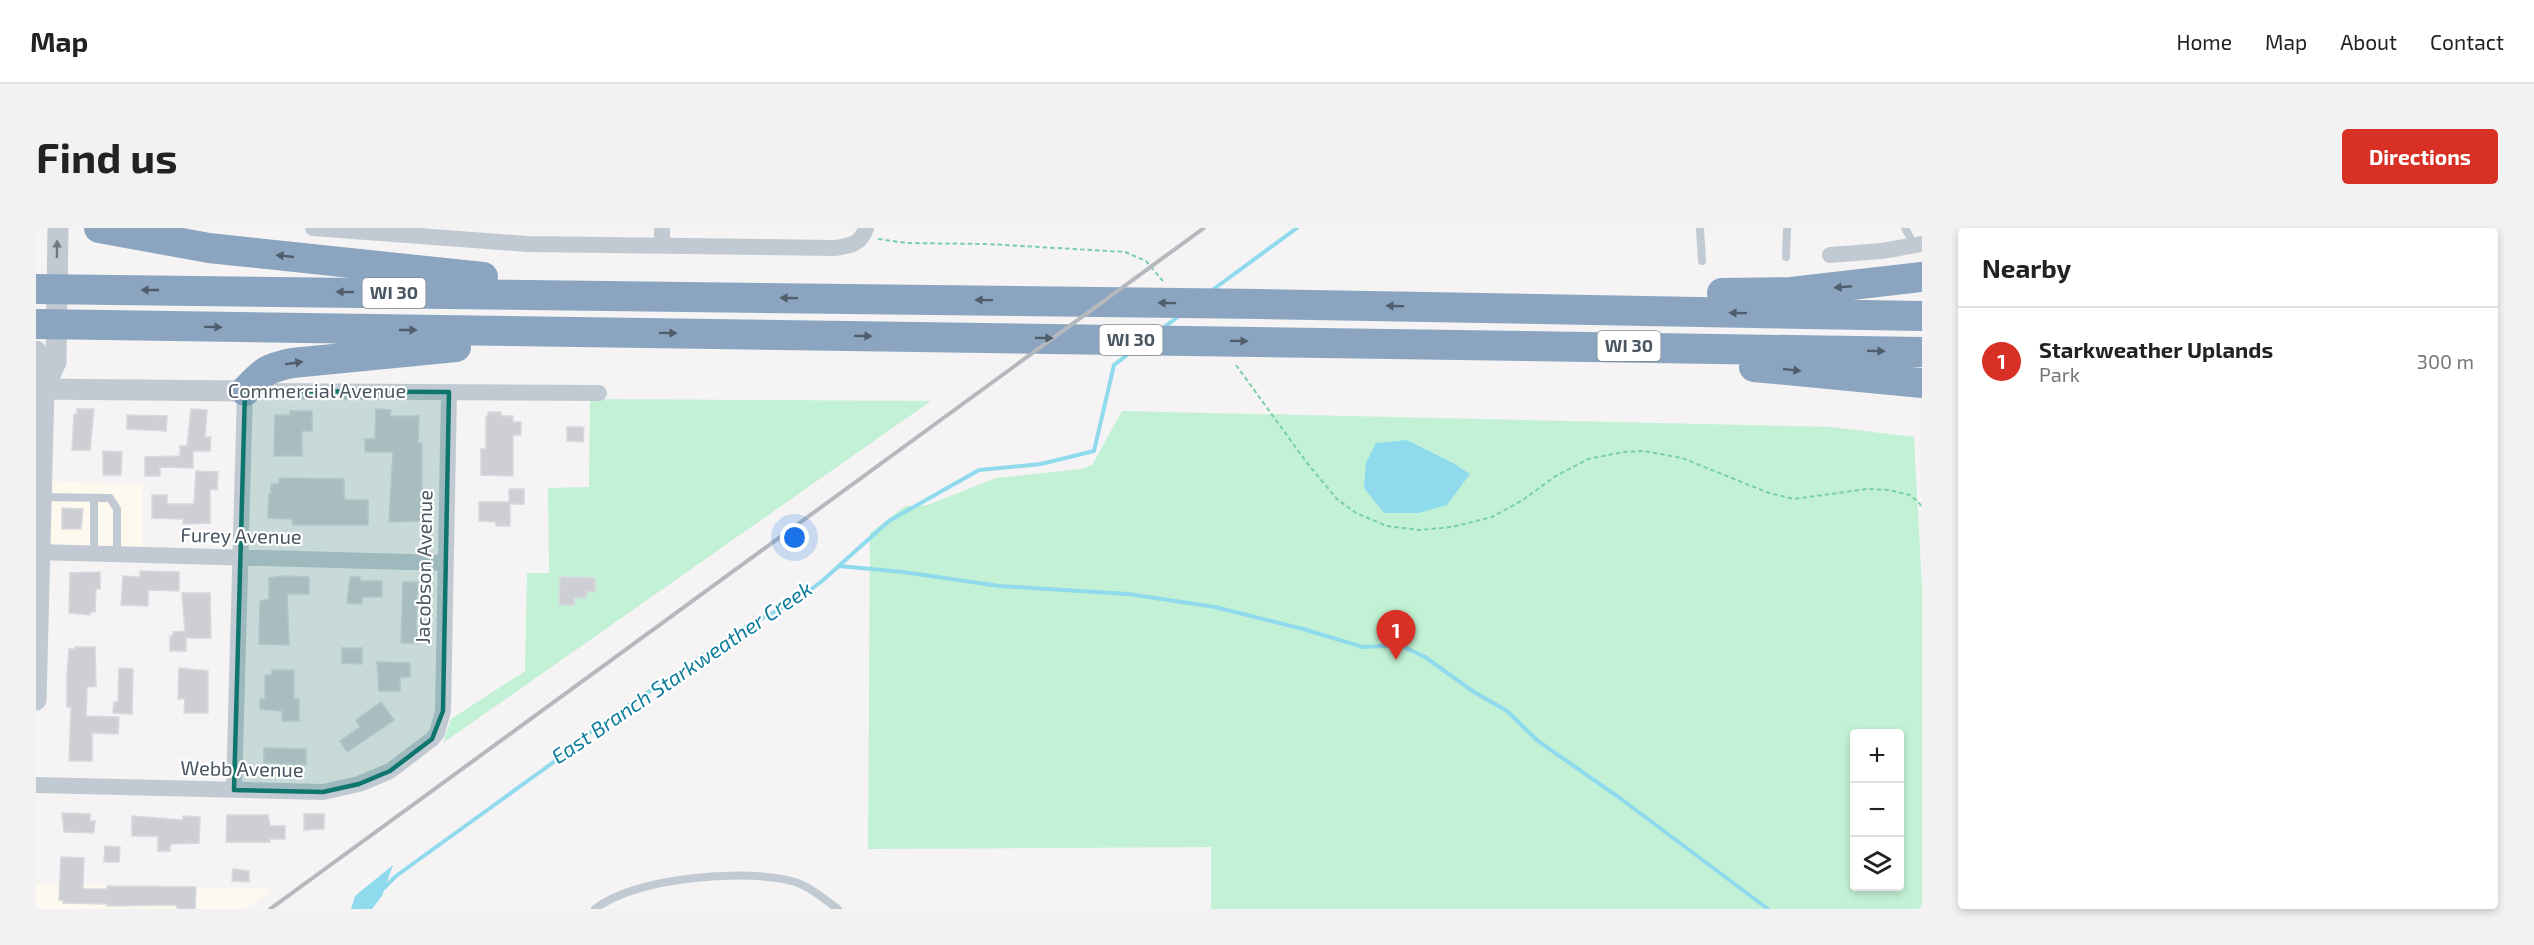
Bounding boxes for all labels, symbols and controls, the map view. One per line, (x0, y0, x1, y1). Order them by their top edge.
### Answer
text: Map (30, 24, 88, 58)
text: Home (2176, 29, 2232, 54)
text: Map (2265, 29, 2307, 54)
text: About (2340, 29, 2397, 54)
text: Contact (2430, 29, 2504, 54)
button: Directions (2342, 129, 2498, 184)
text: Find us (36, 131, 178, 181)
one-way arrow (53, 239, 62, 258)
one-way arrow (275, 251, 294, 261)
text: Nearby (1982, 252, 2071, 283)
road number: WI 30 (362, 278, 425, 308)
one-way arrow (1834, 282, 1853, 292)
one-way arrow (141, 285, 160, 295)
one-way arrow (336, 288, 355, 297)
one-way arrow (779, 293, 798, 303)
one-way arrow (974, 295, 993, 305)
one-way arrow (1157, 298, 1176, 307)
one-way arrow (1386, 301, 1405, 311)
one-way arrow (1728, 308, 1747, 318)
one-way arrow (203, 322, 222, 331)
one-way arrow (398, 325, 417, 335)
road number: WI 30 (1100, 325, 1162, 355)
one-way arrow (658, 328, 677, 338)
one-way arrow (853, 331, 872, 341)
road number: WI 30 (1598, 331, 1660, 361)
one-way arrow (1035, 333, 1054, 343)
one-way arrow (1230, 336, 1249, 346)
text: Starkweather Uplands (2039, 336, 2273, 362)
one-way arrow (1867, 346, 1886, 356)
text: 1 (1997, 349, 2006, 373)
text: 300 m (2417, 349, 2474, 373)
one-way arrow (284, 358, 303, 367)
text: Park (2039, 362, 2080, 386)
one-way arrow (1782, 365, 1801, 375)
street label: Commercial Avenue (228, 378, 406, 402)
street label: Jacobson Avenue (410, 490, 436, 644)
street label: Furey Avenue (180, 522, 302, 548)
your location (780, 523, 809, 552)
water label: East Branch Starkweather Creek (546, 575, 816, 768)
pin: 1 (1376, 610, 1416, 660)
map controls (1850, 729, 1904, 891)
button: + (1850, 729, 1904, 783)
street label: Webb Avenue (180, 755, 304, 781)
button: − (1850, 783, 1904, 837)
button: layers (1850, 837, 1904, 891)

